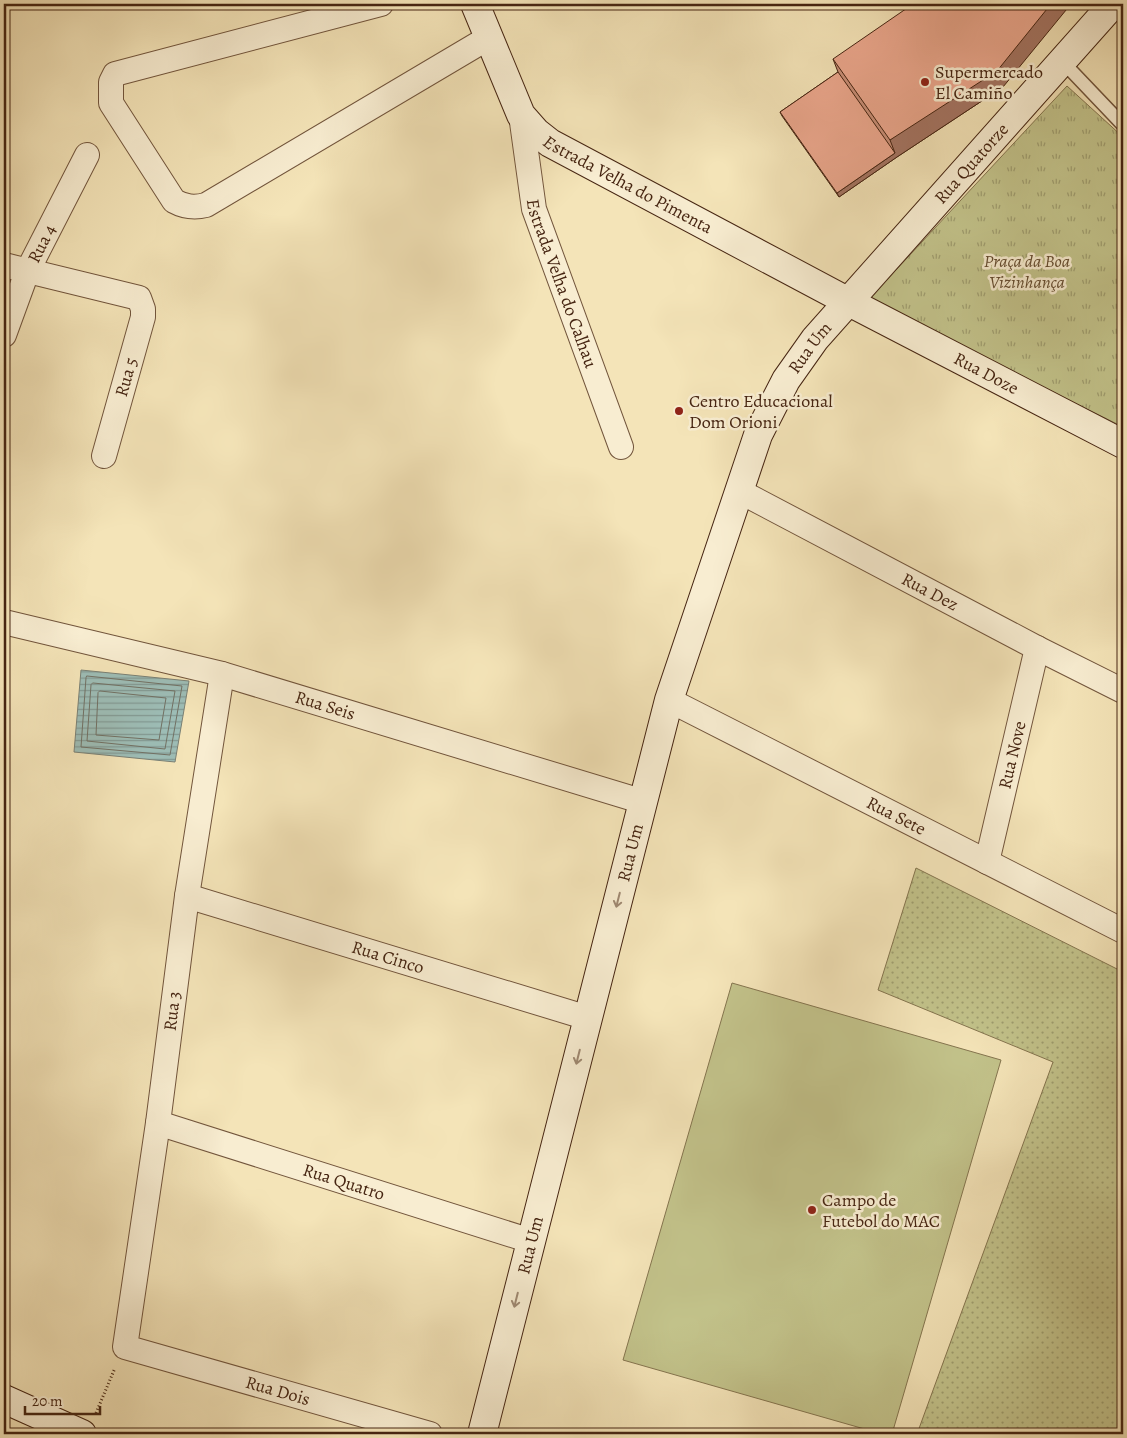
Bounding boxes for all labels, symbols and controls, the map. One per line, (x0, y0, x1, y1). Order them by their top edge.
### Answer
place label: Supermercado El Camiño (935, 60, 1043, 105)
marker: Supermercado El Camiño (919, 76, 931, 88)
street label: Rua Quatorze (929, 118, 1014, 209)
street label: Estrada Velha do Pimenta (538, 130, 717, 240)
street label: Estrada Velha do Calhau (521, 197, 603, 371)
street label: Rua 4 (22, 220, 61, 267)
park label: Praça da Boa Vizinhança (984, 249, 1070, 294)
street label: Rua Um (782, 316, 837, 378)
street label: Rua Doze (950, 346, 1023, 400)
street label: Rua 5 (109, 355, 143, 399)
place label: Centro Educacional Dom Orioni (689, 389, 833, 434)
marker: Centro Educacional Dom Orioni (673, 405, 685, 417)
street label: Rua Dez (897, 567, 963, 617)
street label: Rua Seis (292, 685, 358, 726)
street label: Rua Nove (992, 718, 1032, 791)
street label: Rua Sete (863, 791, 930, 841)
street label: Rua Um (611, 821, 649, 884)
one-way arrow (613, 891, 623, 907)
street label: Rua Cinco (349, 935, 427, 979)
street label: Rua 3 (158, 990, 186, 1032)
one-way arrow (573, 1049, 582, 1065)
street label: Rua Quatro (300, 1158, 388, 1206)
place label: Campo de Futebol do MAC (822, 1188, 940, 1233)
marker: Campo de Futebol do MAC (806, 1204, 818, 1216)
street label: Rua Um (511, 1213, 549, 1277)
one-way arrow (511, 1291, 520, 1307)
street label: Rua Dois (243, 1370, 313, 1411)
scale bar (25, 1383, 100, 1415)
text: 20 m (32, 1391, 63, 1411)

